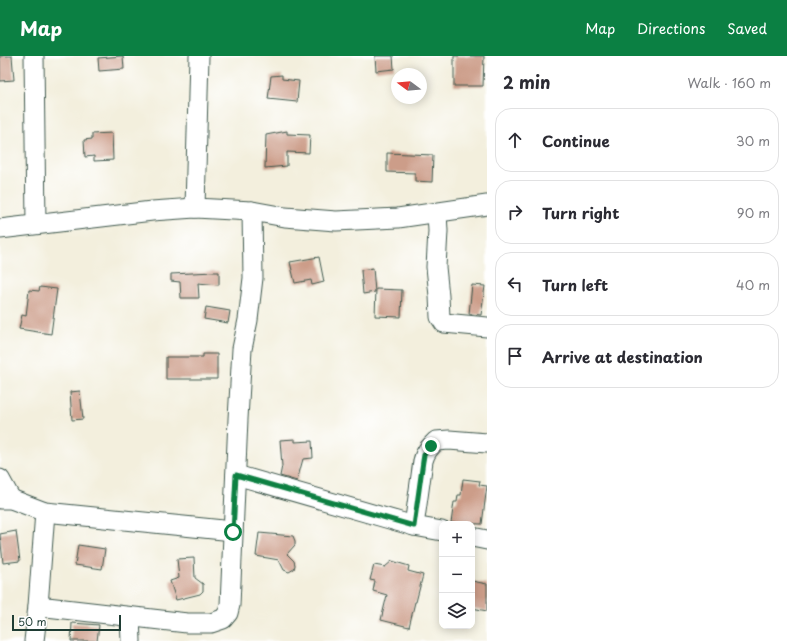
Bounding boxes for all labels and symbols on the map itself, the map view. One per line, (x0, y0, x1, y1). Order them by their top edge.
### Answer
north arrow (391, 68, 427, 104)
route end (422, 437, 440, 455)
route start (224, 523, 242, 541)
scale bar (12, 613, 121, 632)

